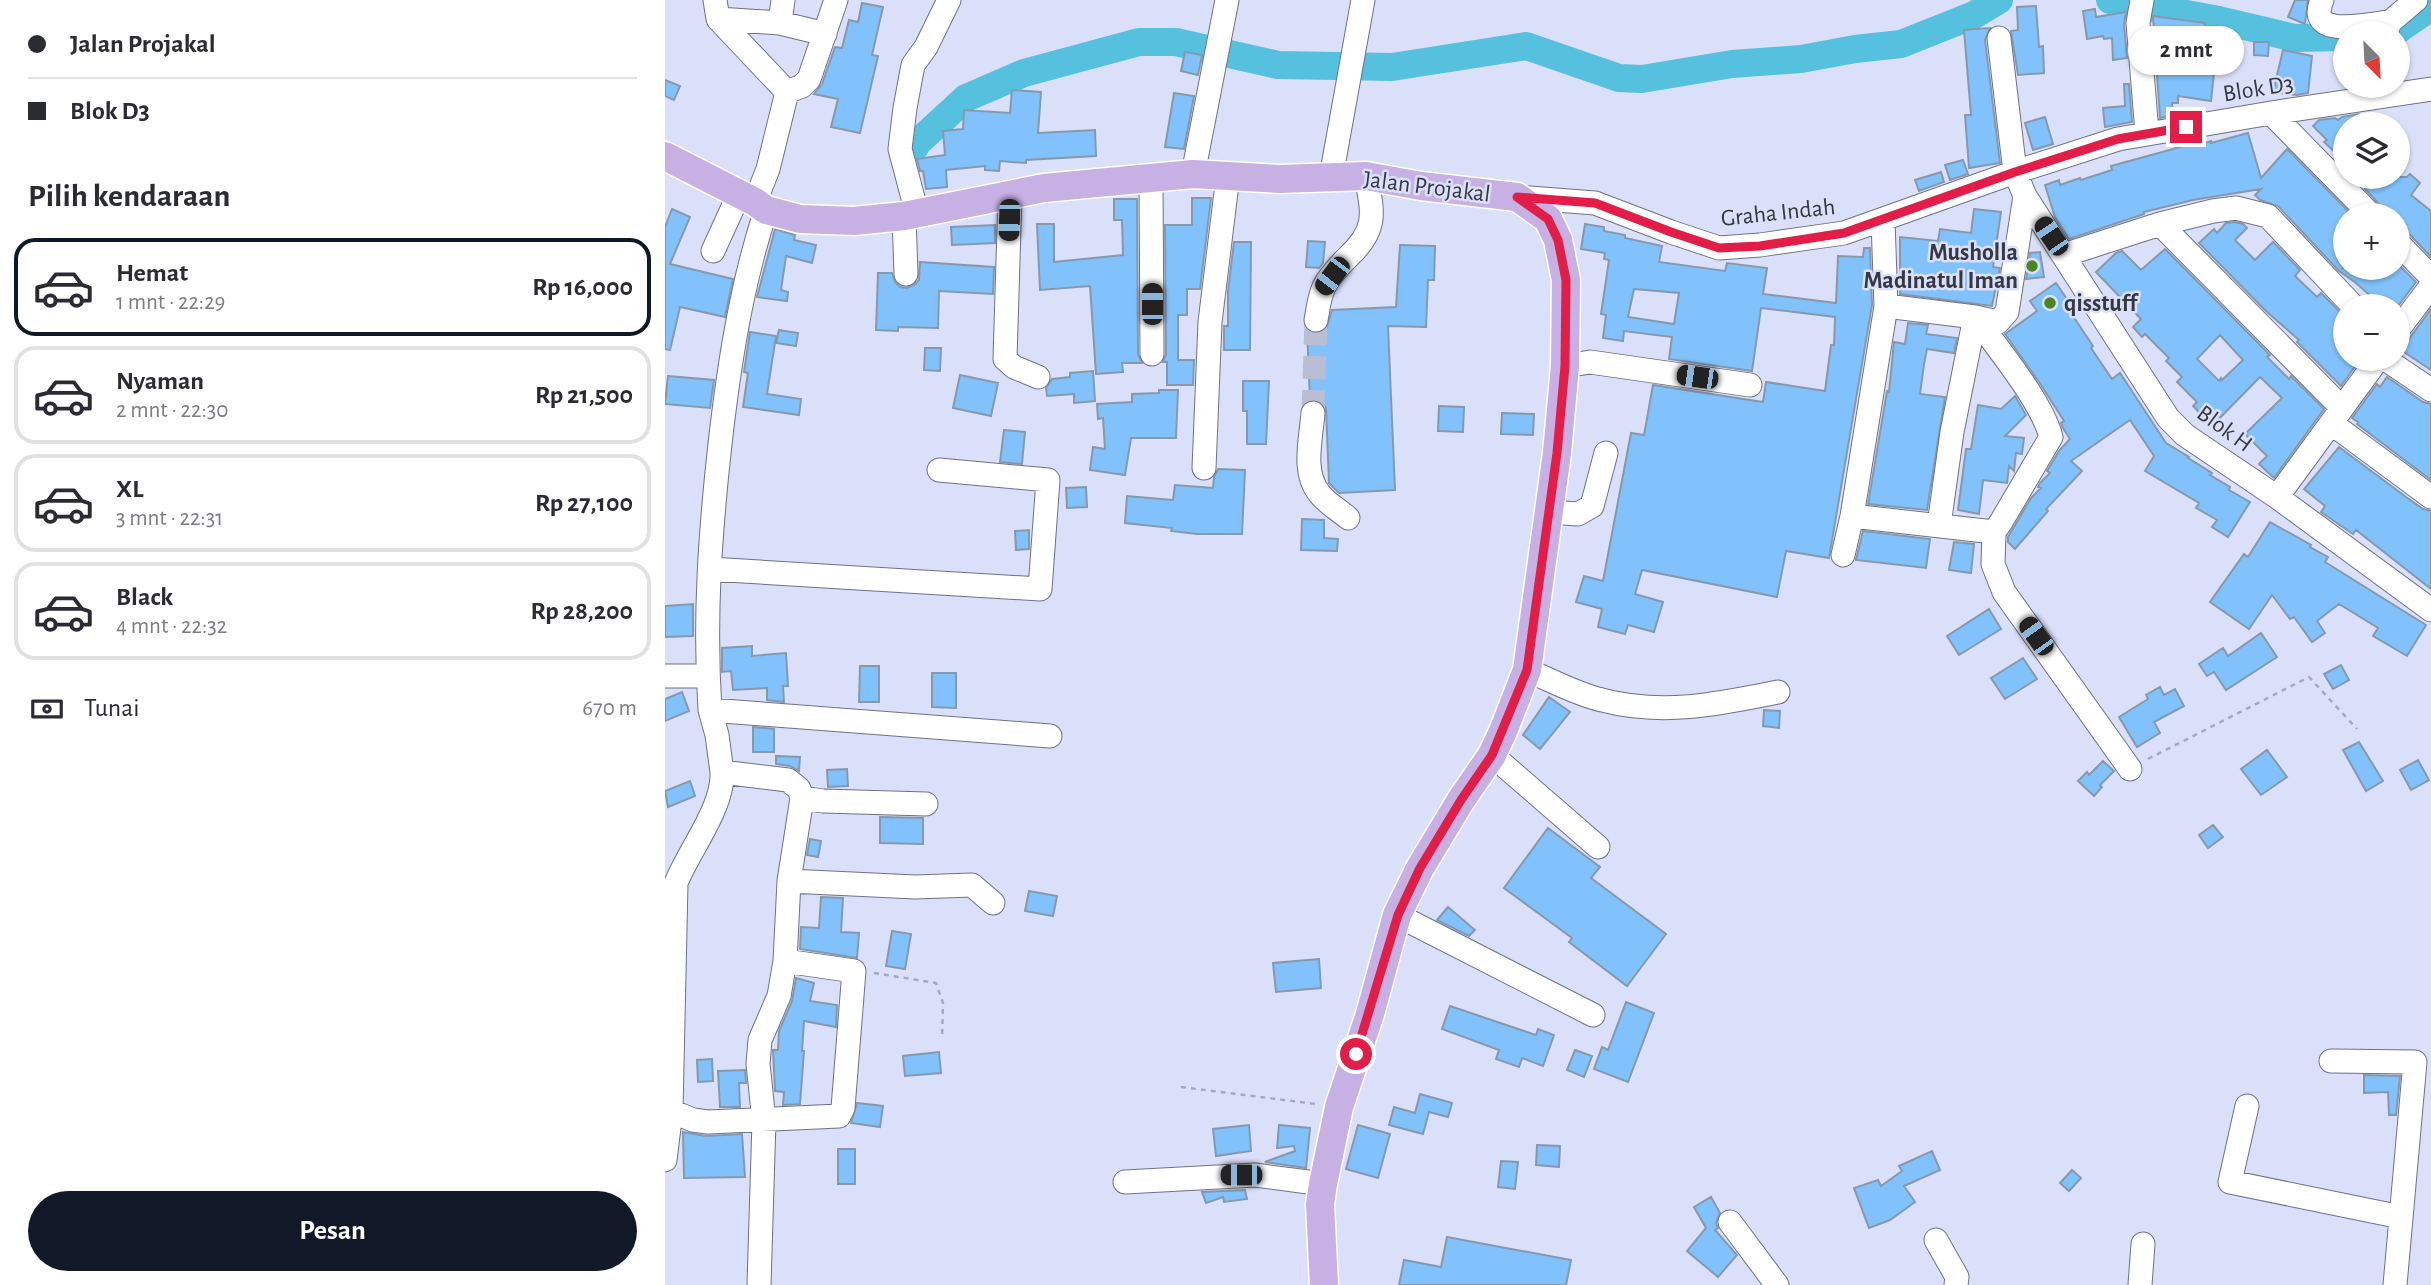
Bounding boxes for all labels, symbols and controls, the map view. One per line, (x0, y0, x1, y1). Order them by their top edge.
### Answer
north arrow (2333, 21, 2410, 98)
map controls (2333, 21, 2410, 371)
callout: 2 mnt (2128, 25, 2244, 74)
text: Jalan Projakal (70, 31, 215, 57)
text: 2 mnt (2160, 39, 2212, 62)
street label: Blok D3 (2221, 72, 2295, 106)
text: Blok D3 (70, 98, 150, 124)
route end (2170, 111, 2202, 143)
button: layers (2333, 112, 2410, 189)
street label: Jalan Projakal (1362, 167, 1492, 207)
text: Pilih kendaraan (28, 180, 230, 212)
street label: Graha Indah (1720, 195, 1836, 231)
car (998, 199, 1021, 241)
button: + (2333, 203, 2410, 280)
car (2031, 213, 2072, 259)
place label: Musholla Madinatul Iman (1863, 241, 2018, 293)
car (1311, 253, 1354, 299)
icon: car (32, 256, 95, 319)
marker: Musholla Madinatul Iman (2024, 258, 2040, 274)
text: Hemat (116, 260, 188, 286)
text: Rp 16,000 (532, 274, 633, 300)
car (1142, 283, 1163, 325)
text: 1 mnt · 22:29 (116, 291, 225, 314)
place label: qisstuff (2064, 292, 2139, 316)
button: − (2333, 294, 2410, 371)
marker: qisstuff (2042, 295, 2058, 311)
icon: car (32, 364, 95, 427)
car (1675, 364, 1720, 390)
text: Nyaman (116, 368, 204, 394)
text: Rp 21,500 (535, 382, 633, 408)
text: 2 mnt · 22:30 (116, 399, 228, 422)
street label: Blok H (2192, 401, 2257, 457)
icon: car (32, 472, 95, 535)
text: XL (116, 476, 143, 502)
text: Rp 27,100 (535, 490, 633, 516)
text: 3 mnt · 22:31 (116, 507, 223, 530)
icon: car (32, 580, 95, 643)
text: Black (116, 584, 173, 610)
text: Rp 28,200 (530, 598, 633, 624)
car (2016, 613, 2057, 659)
text: 4 mnt · 22:32 (116, 615, 227, 638)
icon: cash (28, 690, 66, 728)
text: Tunai (84, 695, 140, 721)
text: 670 m (582, 697, 637, 720)
route start (1340, 1038, 1372, 1070)
car (1221, 1165, 1263, 1186)
button: Pesan (28, 1191, 637, 1271)

